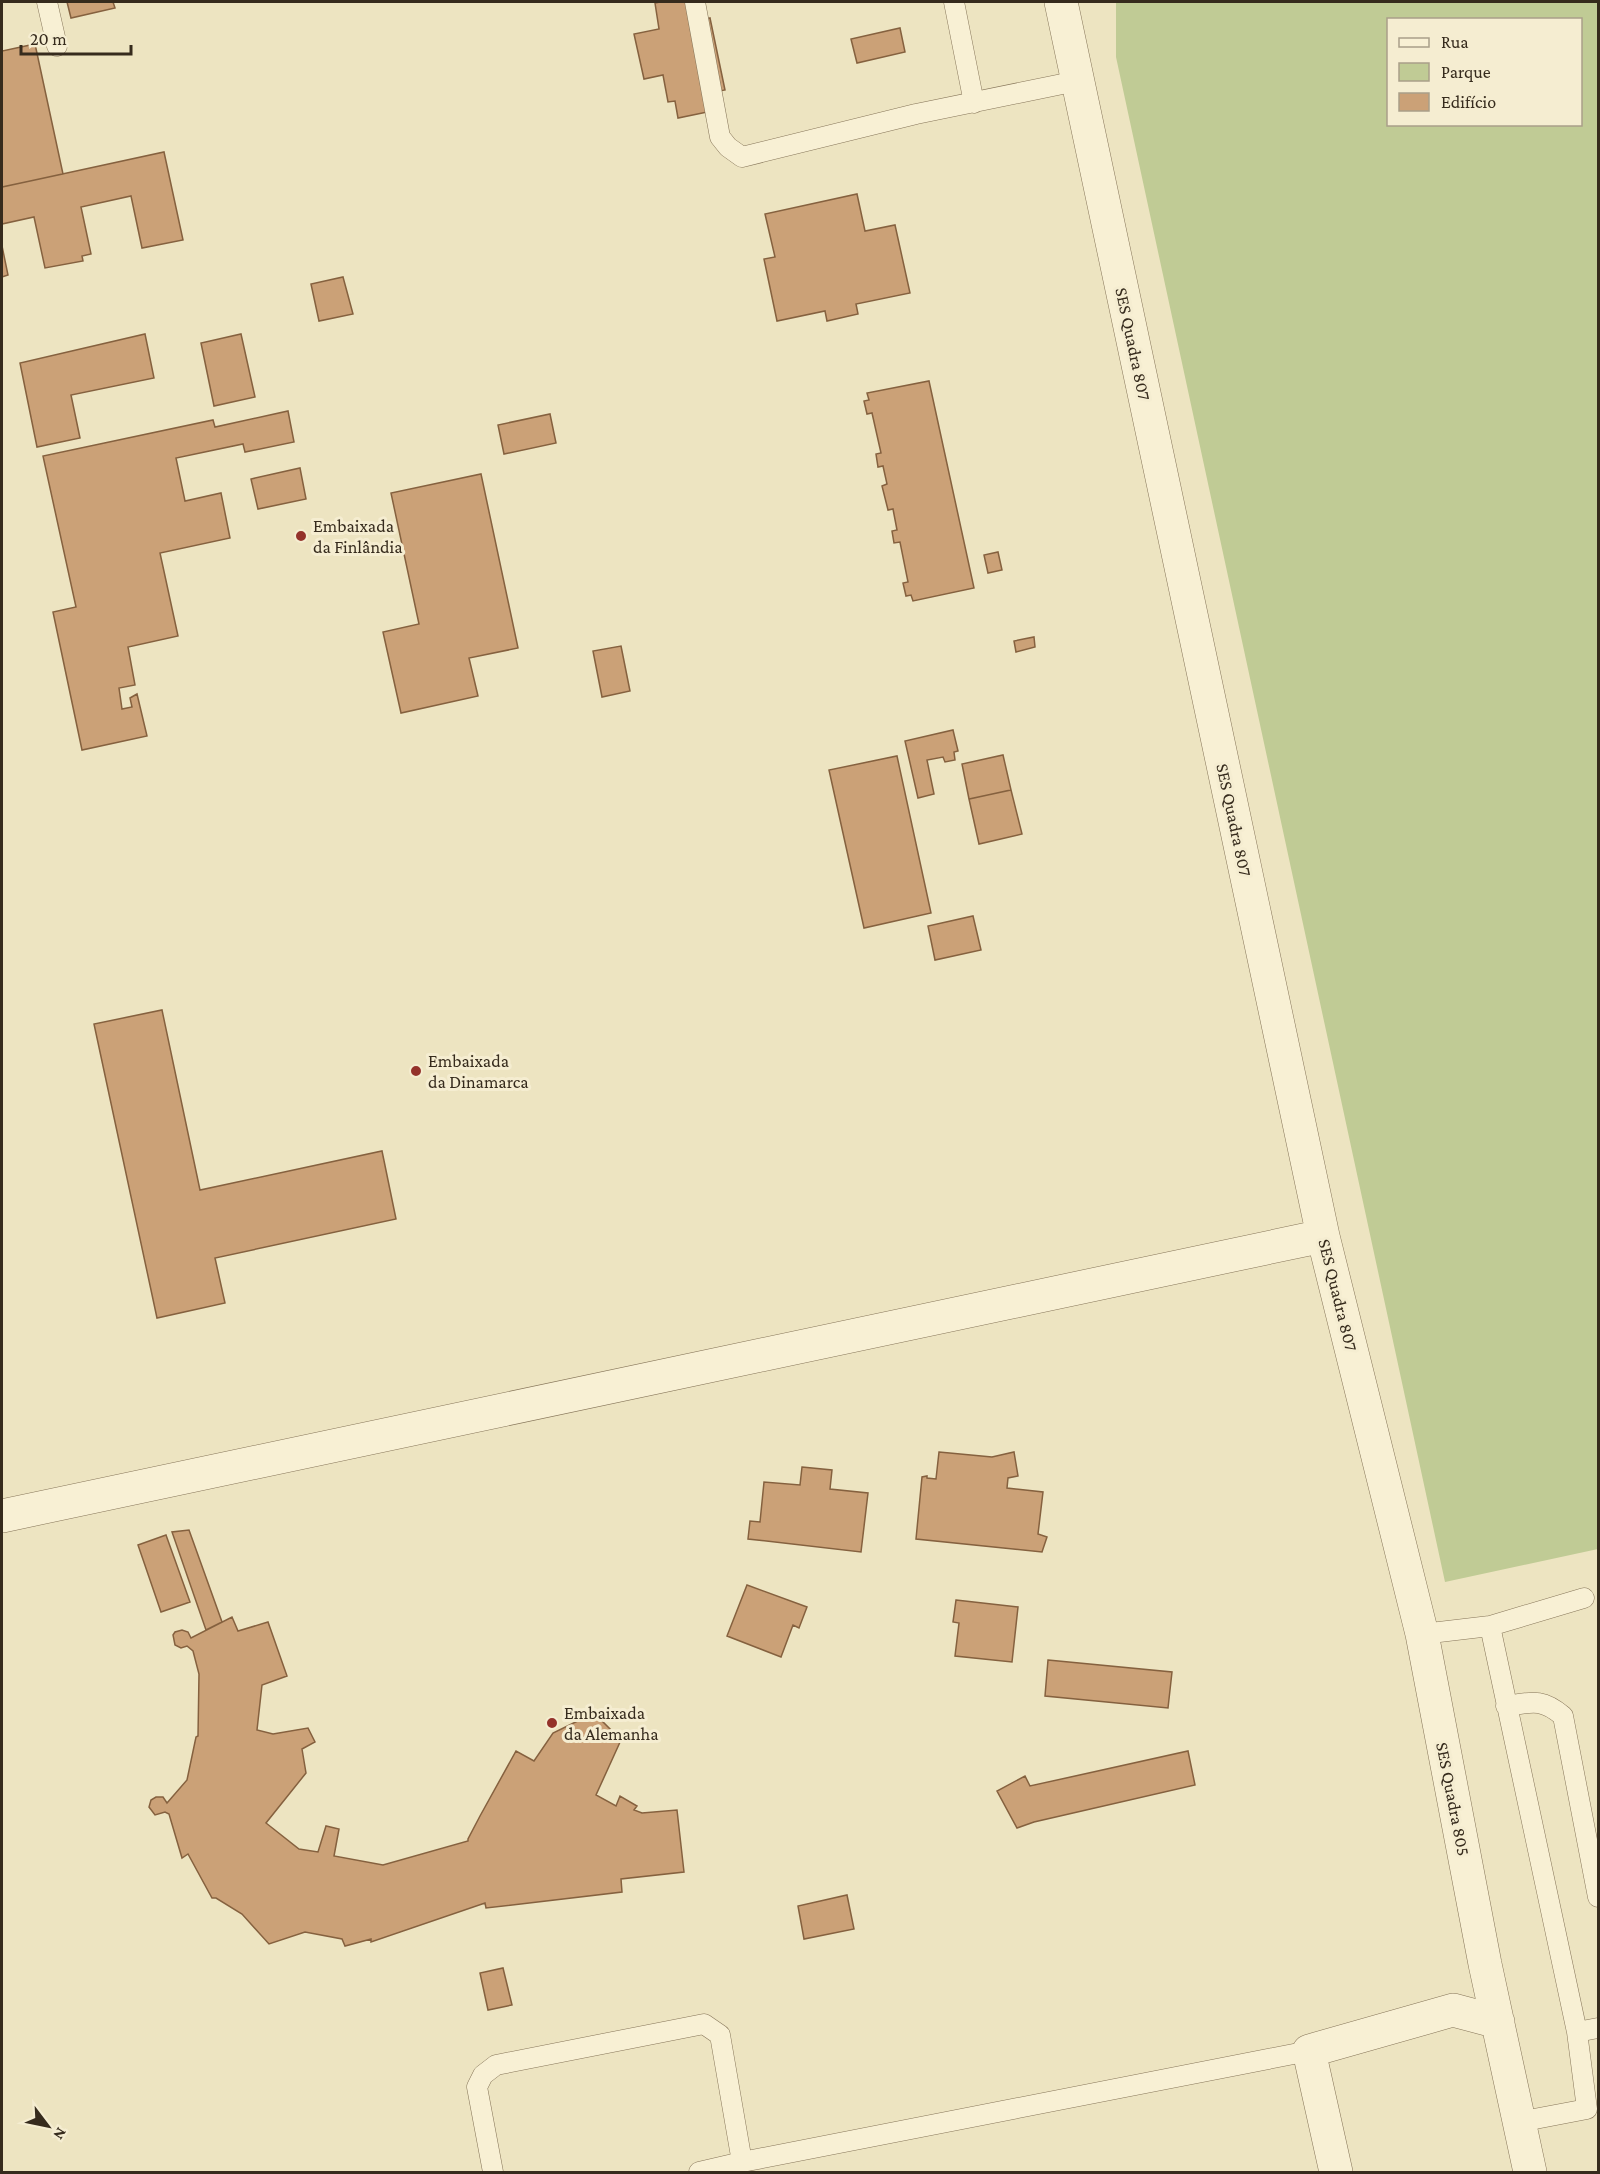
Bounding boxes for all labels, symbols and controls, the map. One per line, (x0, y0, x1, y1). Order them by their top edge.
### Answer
scale bar (21, 18, 130, 56)
legend (1387, 18, 1582, 126)
text: 20 m (30, 29, 67, 49)
text: Rua (1441, 32, 1469, 52)
text: Parque (1441, 62, 1491, 82)
text: Edifício (1441, 92, 1496, 112)
street label: SES Quadra 807 (1111, 286, 1155, 402)
place label: Embaixada da Finlândia (313, 516, 403, 557)
marker: Embaixada da Finlândia (294, 529, 308, 543)
street label: SES Quadra 807 (1212, 762, 1256, 878)
place label: Embaixada da Dinamarca (428, 1051, 529, 1092)
marker: Embaixada da Dinamarca (409, 1064, 423, 1078)
street label: SES Quadra 807 (1314, 1237, 1362, 1353)
place label: Embaixada da Alemanha (564, 1703, 659, 1744)
marker: Embaixada da Alemanha (545, 1716, 559, 1730)
street label: SES Quadra 805 (1432, 1740, 1474, 1858)
north arrow (18, 2096, 78, 2156)
text: N (50, 2125, 70, 2143)

